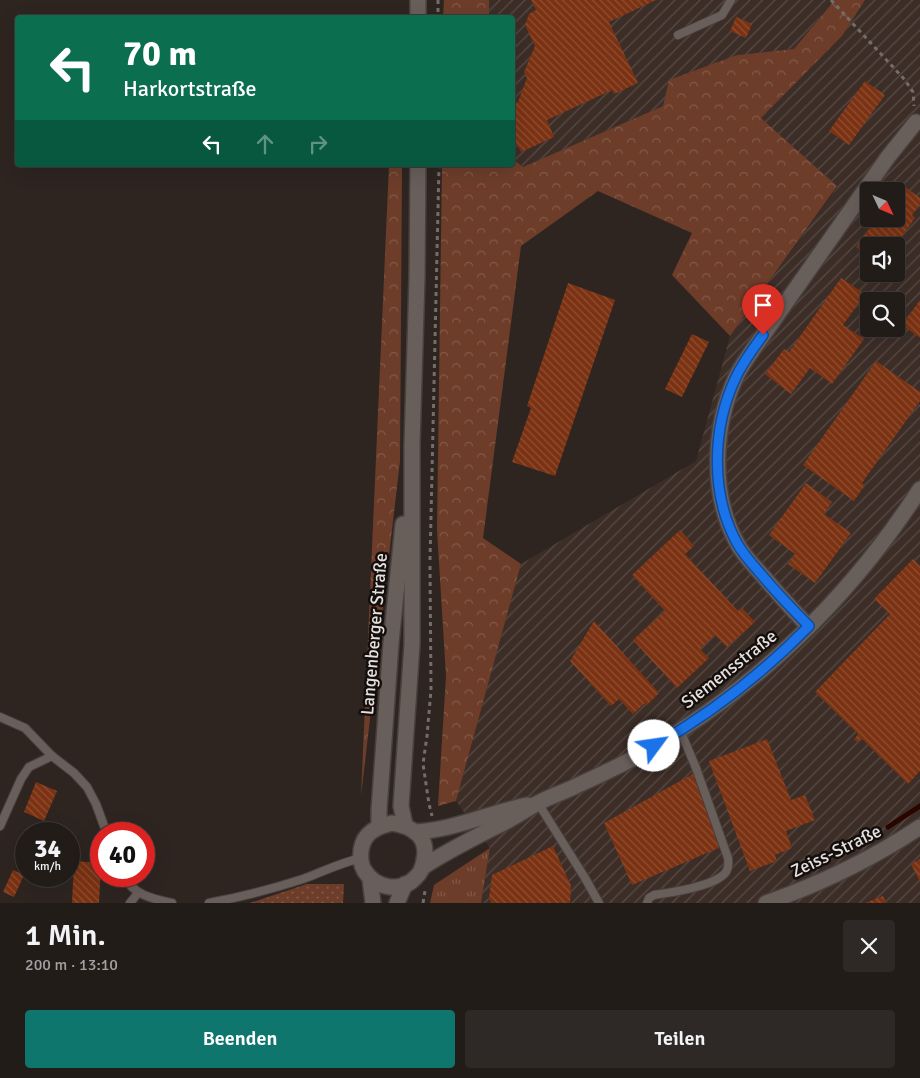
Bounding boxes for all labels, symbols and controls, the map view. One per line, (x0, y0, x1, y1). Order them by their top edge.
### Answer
text: 70 m (123, 32, 197, 75)
icon: left (40, 35, 105, 100)
text: Harkortstraße (123, 75, 257, 102)
icon: left (198, 130, 226, 158)
icon: ahead (251, 130, 279, 158)
icon: right (304, 130, 332, 158)
north arrow (860, 182, 905, 228)
map controls (860, 182, 905, 337)
button: sound (860, 237, 905, 282)
pin (742, 284, 784, 335)
icon: arrive (749, 291, 777, 319)
button: search (860, 292, 905, 337)
street label: Langenberger Straße (356, 552, 392, 716)
street label: Siemensstraße (677, 625, 781, 713)
position arrow (627, 719, 679, 771)
street label: Zeiss-Straße (787, 820, 885, 882)
speed limit sign: 40 (90, 822, 155, 887)
text: 34 (34, 833, 61, 864)
text: km/h (34, 859, 61, 874)
text: 1 Min. (25, 917, 106, 954)
button: close (843, 920, 895, 972)
text: 200 m · 13:10 (25, 955, 118, 975)
button: Beenden (25, 1010, 455, 1068)
button: Teilen (465, 1010, 895, 1068)

